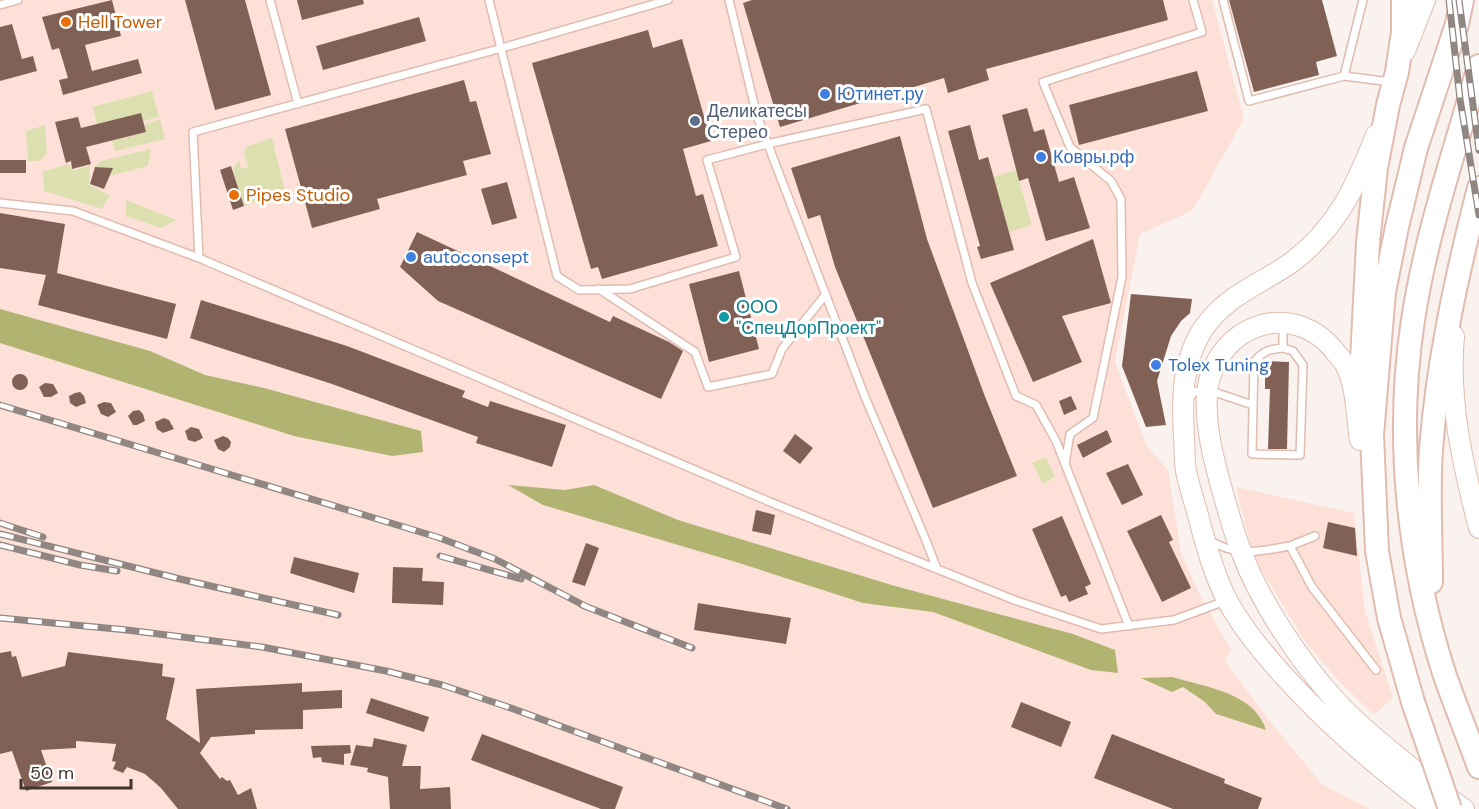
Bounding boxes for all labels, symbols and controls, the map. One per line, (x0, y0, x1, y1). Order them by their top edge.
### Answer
place label: Hell Tower (78, 10, 163, 34)
marker: Hell Tower (59, 15, 73, 29)
place label: Ютинет.ру (837, 82, 923, 106)
marker: Ютинет.ру (818, 87, 832, 101)
place label: Деликатесы Стерео (707, 99, 807, 144)
marker: Деликатесы Стерео (688, 114, 702, 128)
place label: Ковры.рф (1053, 145, 1135, 169)
marker: Ковры.рф (1034, 150, 1048, 164)
place label: Pipes Studio (246, 183, 350, 207)
marker: Pipes Studio (227, 188, 241, 202)
place label: autoconsept (423, 245, 529, 269)
marker: autoconsept (404, 250, 418, 264)
place label: ООО "СпецДорПроект" (736, 295, 881, 340)
marker: ООО "СпецДорПроект" (717, 310, 731, 324)
place label: Tolex Tuning (1168, 353, 1269, 377)
marker: Tolex Tuning (1149, 358, 1163, 372)
scale bar (21, 752, 130, 790)
text: 50 m (30, 761, 74, 785)

